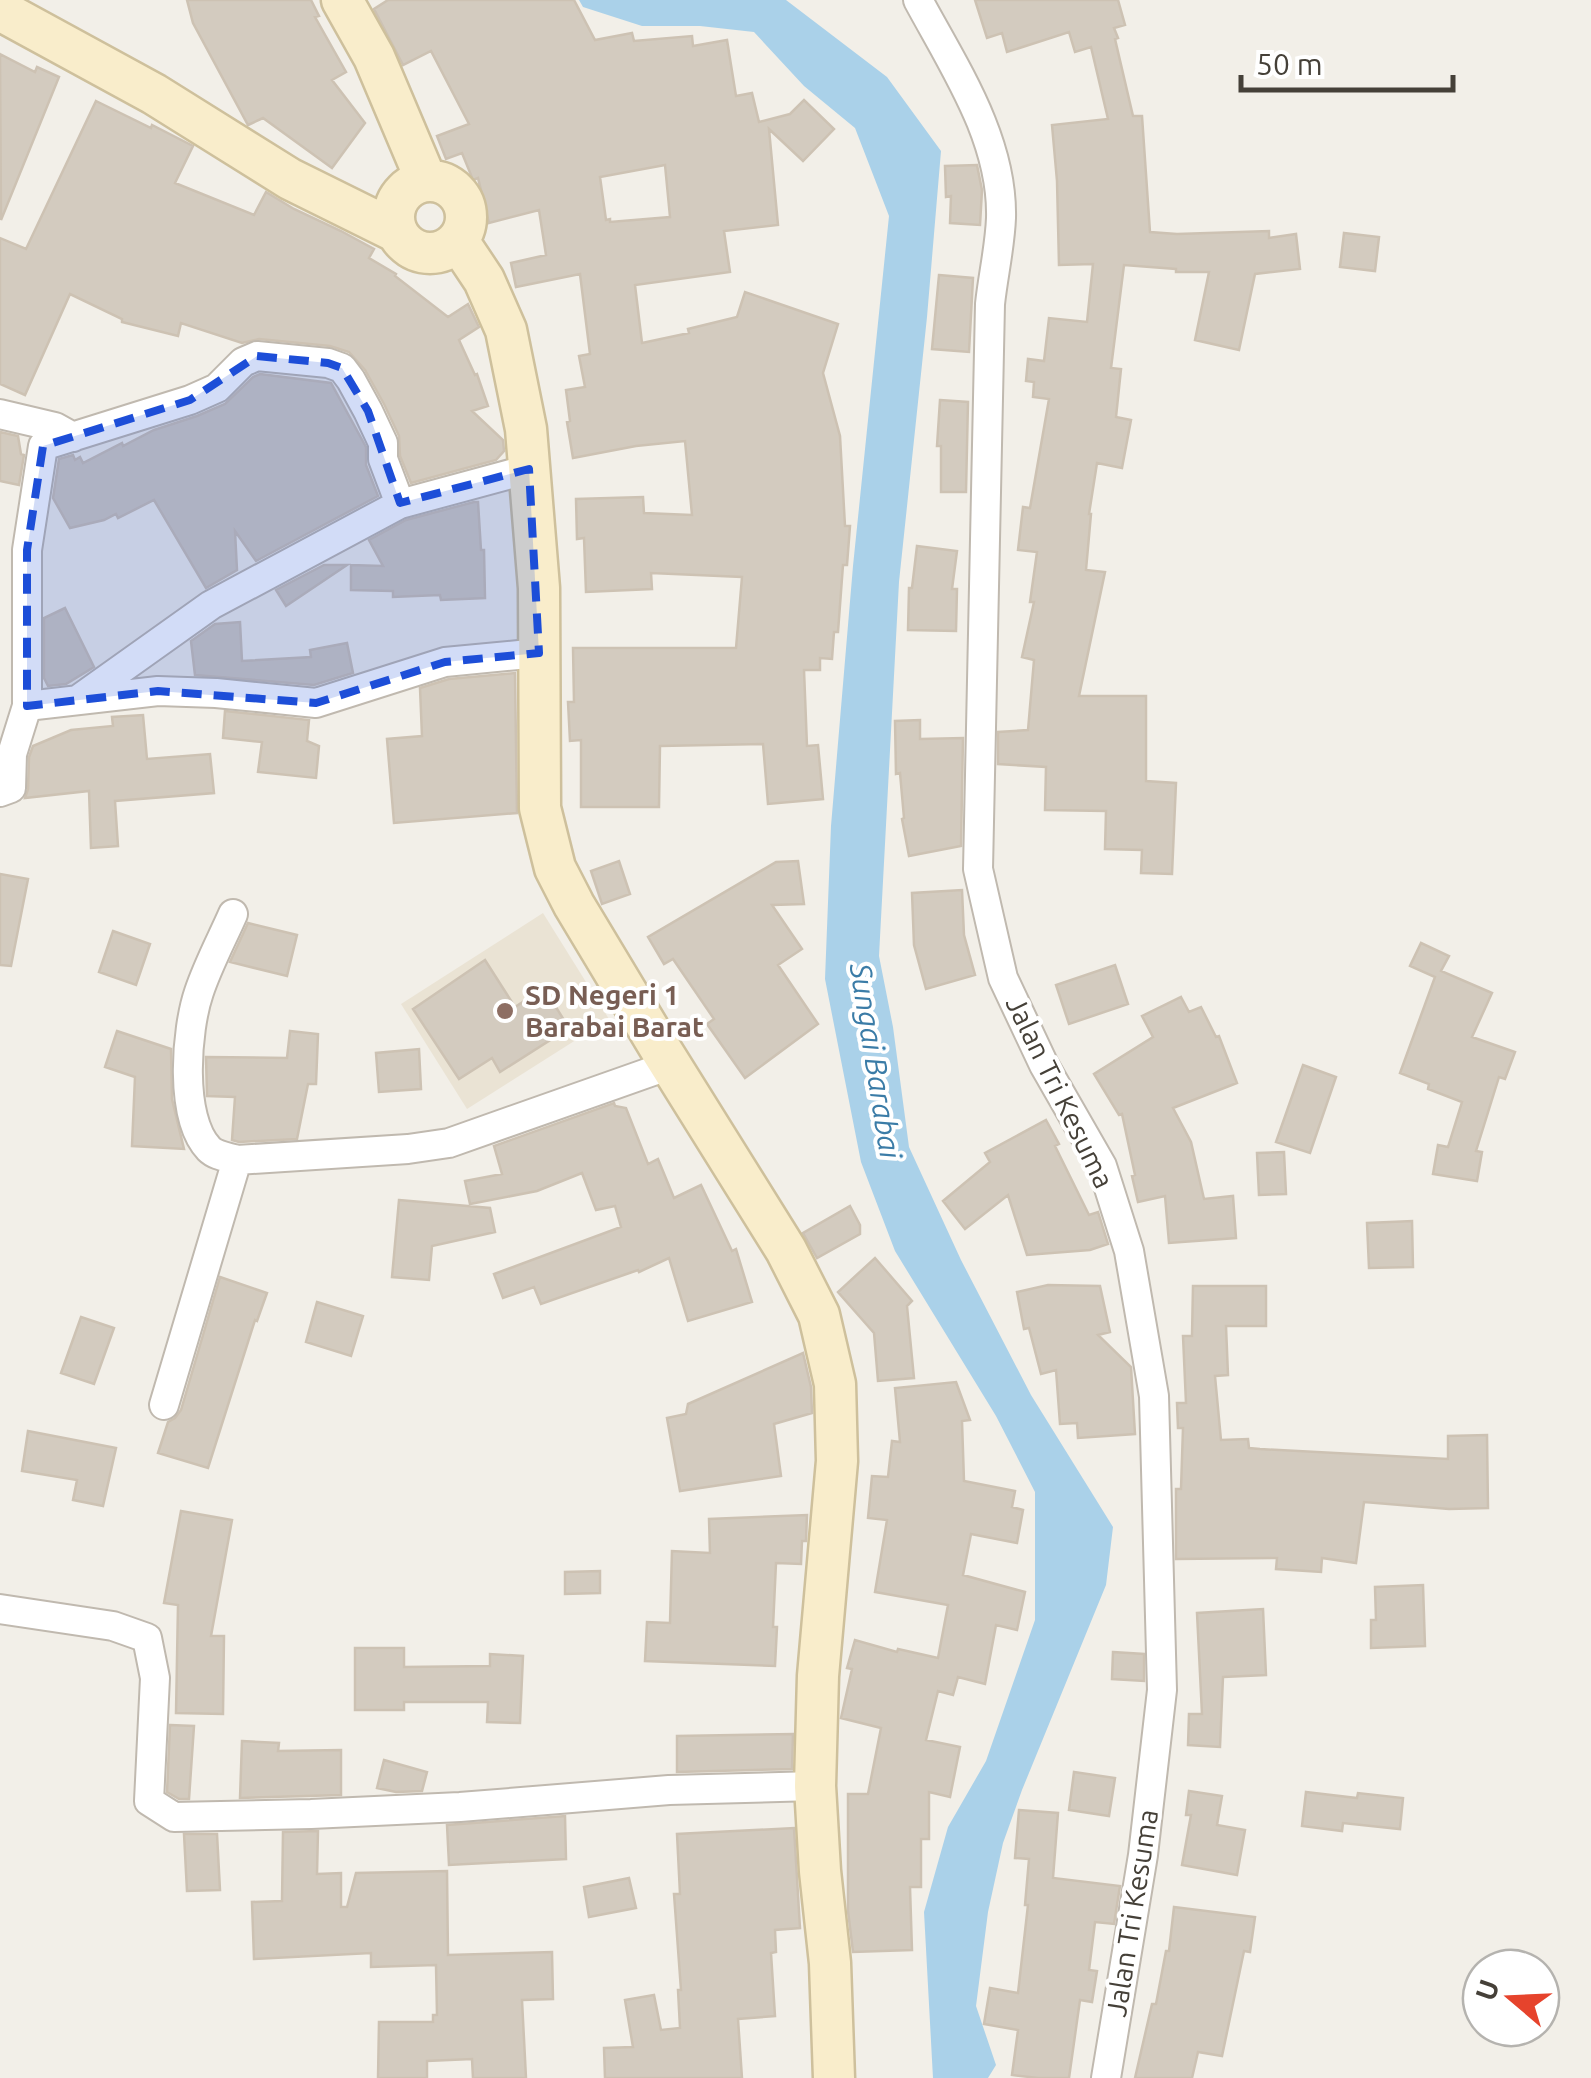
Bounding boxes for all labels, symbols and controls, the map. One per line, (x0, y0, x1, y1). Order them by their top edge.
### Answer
scale bar (1241, 30, 1454, 92)
text: 50 m (1256, 47, 1323, 81)
water label: Sungai Barabai (844, 960, 908, 1162)
place label: SD Negeri 1 Barabai Barat (525, 979, 704, 1042)
street label: Jalan Tri Kesuma (1001, 991, 1120, 1193)
marker: SD Negeri 1 Barabai Barat (494, 1000, 516, 1022)
street label: Jalan Tri Kesuma (1100, 1807, 1163, 2019)
north arrow (1461, 1948, 1561, 2048)
text: U (1469, 1975, 1505, 2004)

